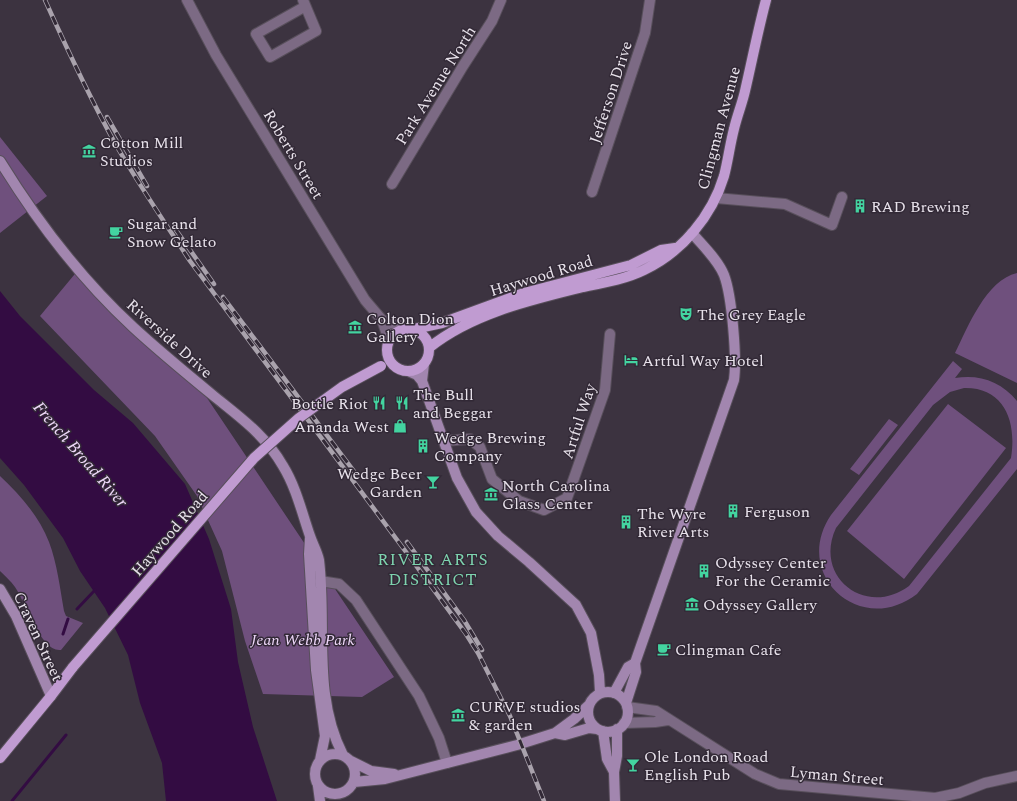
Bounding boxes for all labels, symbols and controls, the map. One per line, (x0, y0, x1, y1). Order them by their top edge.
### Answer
street label: Park Avenue North (389, 21, 482, 150)
street label: Jefferson Drive (583, 38, 639, 147)
street label: Clingman Avenue (691, 64, 747, 193)
street label: Roberts Street (257, 105, 330, 204)
place label: Cotton Mill Studios (100, 131, 183, 173)
museum icon: Cotton Mill Studios (81, 143, 97, 159)
place label: RAD Brewing (871, 195, 970, 219)
building icon: RAD Brewing (852, 198, 868, 214)
place label: Sugar and Snow Gelato (127, 212, 216, 254)
cafe icon: Sugar and Snow Gelato (108, 224, 124, 240)
street label: Haywood Road (487, 249, 596, 303)
street label: Riverside Drive (121, 293, 218, 384)
place label: The Grey Eagle (697, 303, 806, 327)
theatre icon: The Grey Eagle (678, 306, 694, 322)
place label: Colton Dion Gallery (366, 307, 454, 349)
museum icon: Colton Dion Gallery (347, 319, 363, 335)
place label: Artful Way Hotel (642, 349, 764, 373)
hotel icon: Artful Way Hotel (623, 352, 639, 368)
street label: Artful Way (555, 379, 603, 462)
place label: The Bull and Beggar (413, 383, 493, 425)
place label: Bottle Riot (291, 392, 368, 416)
restaurant icon: Bottle Riot (371, 395, 387, 411)
restaurant icon: The Bull and Beggar (394, 395, 410, 411)
water label: French Broad River (27, 396, 134, 514)
place label: Ananda West (294, 415, 389, 439)
shop icon: Ananda West (392, 418, 408, 434)
place label: Wedge Brewing Company (434, 426, 546, 468)
building icon: Wedge Brewing Company (415, 438, 431, 454)
place label: Wedge Beer Garden (337, 462, 422, 504)
bar icon: Wedge Beer Garden (425, 474, 441, 490)
place label: North Carolina Glass Center (502, 474, 610, 516)
street label: Haywood Road (126, 485, 214, 582)
museum icon: North Carolina Glass Center (483, 486, 499, 502)
place label: Ferguson (744, 500, 810, 524)
place label: The Wyre River Arts (637, 502, 709, 544)
building icon: Ferguson (725, 503, 741, 519)
building icon: The Wyre River Arts (618, 514, 634, 530)
district label: RIVER ARTS DISTRICT (377, 547, 489, 593)
place label: Odyssey Center For the Ceramic (715, 551, 830, 593)
building icon: Odyssey Center For the Ceramic (696, 563, 712, 579)
street label: Craven Street (7, 588, 70, 686)
place label: Odyssey Gallery (703, 593, 818, 617)
museum icon: Odyssey Gallery (684, 596, 700, 612)
park label: Jean Webb Park (250, 628, 356, 652)
place label: Clingman Cafe (675, 638, 781, 662)
cafe icon: Clingman Cafe (656, 641, 672, 657)
place label: CURVE studios & garden (469, 695, 581, 737)
museum icon: CURVE studios & garden (450, 707, 466, 723)
place label: Ole London Road English Pub (644, 745, 768, 787)
bar icon: Ole London Road English Pub (625, 757, 641, 773)
street label: Lyman Street (789, 760, 885, 792)

